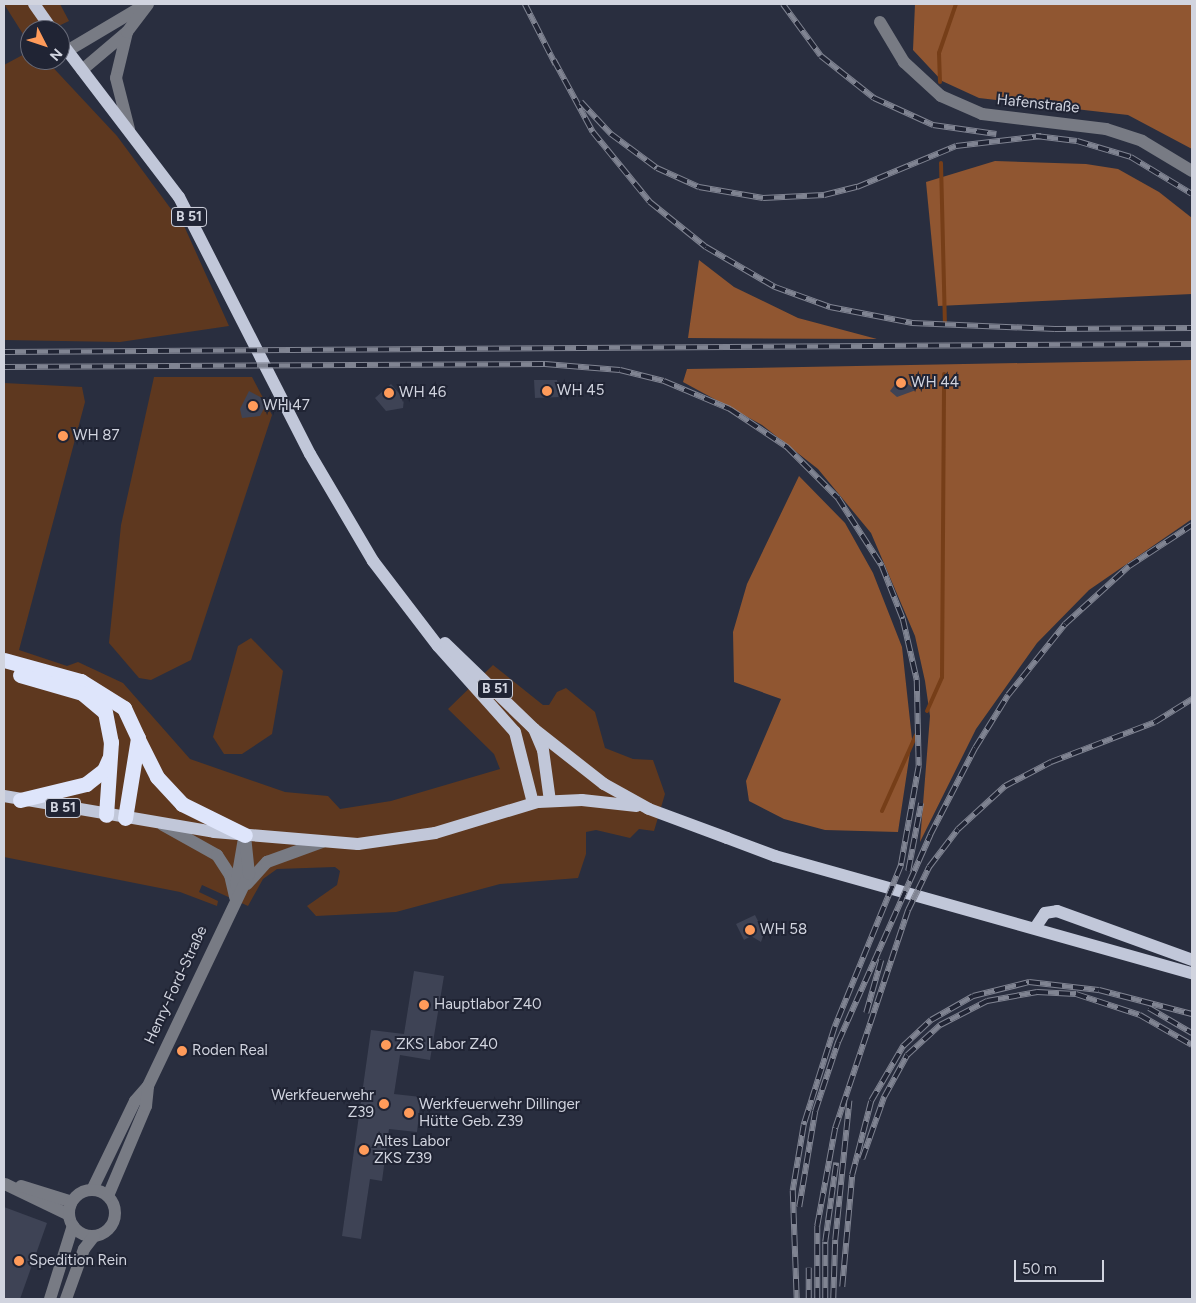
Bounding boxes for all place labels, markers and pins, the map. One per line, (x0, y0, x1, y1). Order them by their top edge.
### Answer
place label: WH 44 (911, 374, 959, 392)
marker: WH 44 (895, 377, 907, 389)
place label: WH 45 (557, 382, 604, 400)
place label: WH 46 (399, 384, 446, 402)
marker: WH 45 (541, 385, 553, 397)
marker: WH 46 (383, 387, 395, 399)
place label: WH 47 (263, 397, 310, 415)
marker: WH 47 (247, 400, 259, 412)
place label: WH 87 (73, 427, 120, 445)
marker: WH 87 (57, 430, 69, 442)
place label: WH 58 (760, 921, 807, 939)
marker: WH 58 (744, 924, 756, 936)
place label: Hauptlabor Z40 (434, 996, 542, 1014)
marker: Hauptlabor Z40 (418, 999, 430, 1011)
place label: ZKS Labor Z40 (396, 1036, 498, 1054)
marker: ZKS Labor Z40 (380, 1039, 392, 1051)
place label: Roden Real (192, 1042, 268, 1060)
marker: Roden Real (176, 1045, 188, 1057)
place label: Werkfeuerwehr Z39 (271, 1086, 374, 1121)
place label: Werkfeuerwehr Dillinger Hütte Geb. Z39 (419, 1095, 580, 1130)
marker: Werkfeuerwehr Z39 (378, 1098, 390, 1110)
marker: Werkfeuerwehr Dillinger Hütte Geb. Z39 (403, 1107, 415, 1119)
place label: Altes Labor ZKS Z39 (374, 1132, 450, 1167)
marker: Altes Labor ZKS Z39 (358, 1144, 370, 1156)
place label: Spedition Rein (29, 1252, 127, 1270)
marker: Spedition Rein (13, 1255, 25, 1267)

